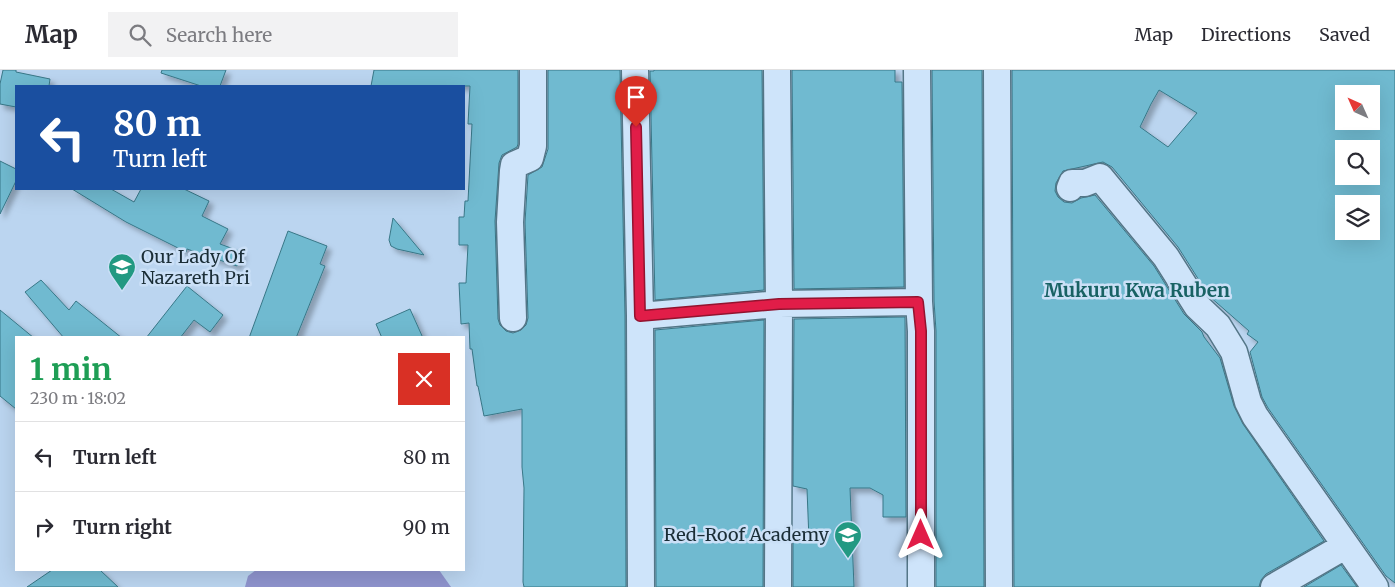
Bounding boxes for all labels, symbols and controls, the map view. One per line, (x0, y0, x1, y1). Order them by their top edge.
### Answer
search box (108, 12, 458, 57)
text: Map (25, 19, 78, 50)
icon: search (126, 21, 154, 49)
text: Search here (166, 23, 272, 47)
text: Map (1135, 23, 1173, 46)
text: Directions (1201, 23, 1291, 46)
text: Saved (1319, 23, 1370, 46)
pin (615, 76, 657, 127)
icon: arrive (622, 83, 650, 111)
north arrow (1335, 85, 1380, 130)
map controls (1335, 85, 1380, 240)
text: 80 m (113, 102, 201, 146)
icon: left (30, 105, 95, 170)
button: search (1335, 140, 1380, 185)
text: Turn left (113, 145, 207, 173)
button: layers (1335, 195, 1380, 240)
place label: Our Lady Of Nazareth Pri (141, 245, 250, 289)
school or university icon: Our Lady Of Nazareth Pri (107, 252, 137, 291)
district label: Mukuru Kwa Ruben (1044, 278, 1230, 302)
text: 1 min (30, 350, 112, 388)
button: close (398, 353, 450, 405)
text: 230 m · 18:02 (30, 388, 126, 408)
icon: left (30, 443, 58, 471)
text: Turn left (73, 445, 157, 469)
text: 80 m (403, 445, 450, 469)
position arrow (894, 508, 946, 560)
icon: right (30, 513, 58, 541)
text: Turn right (73, 515, 172, 539)
text: 90 m (403, 515, 450, 539)
school or university icon: Red-Roof Academy (833, 520, 863, 559)
place label: Red-Roof Academy (664, 523, 830, 546)

